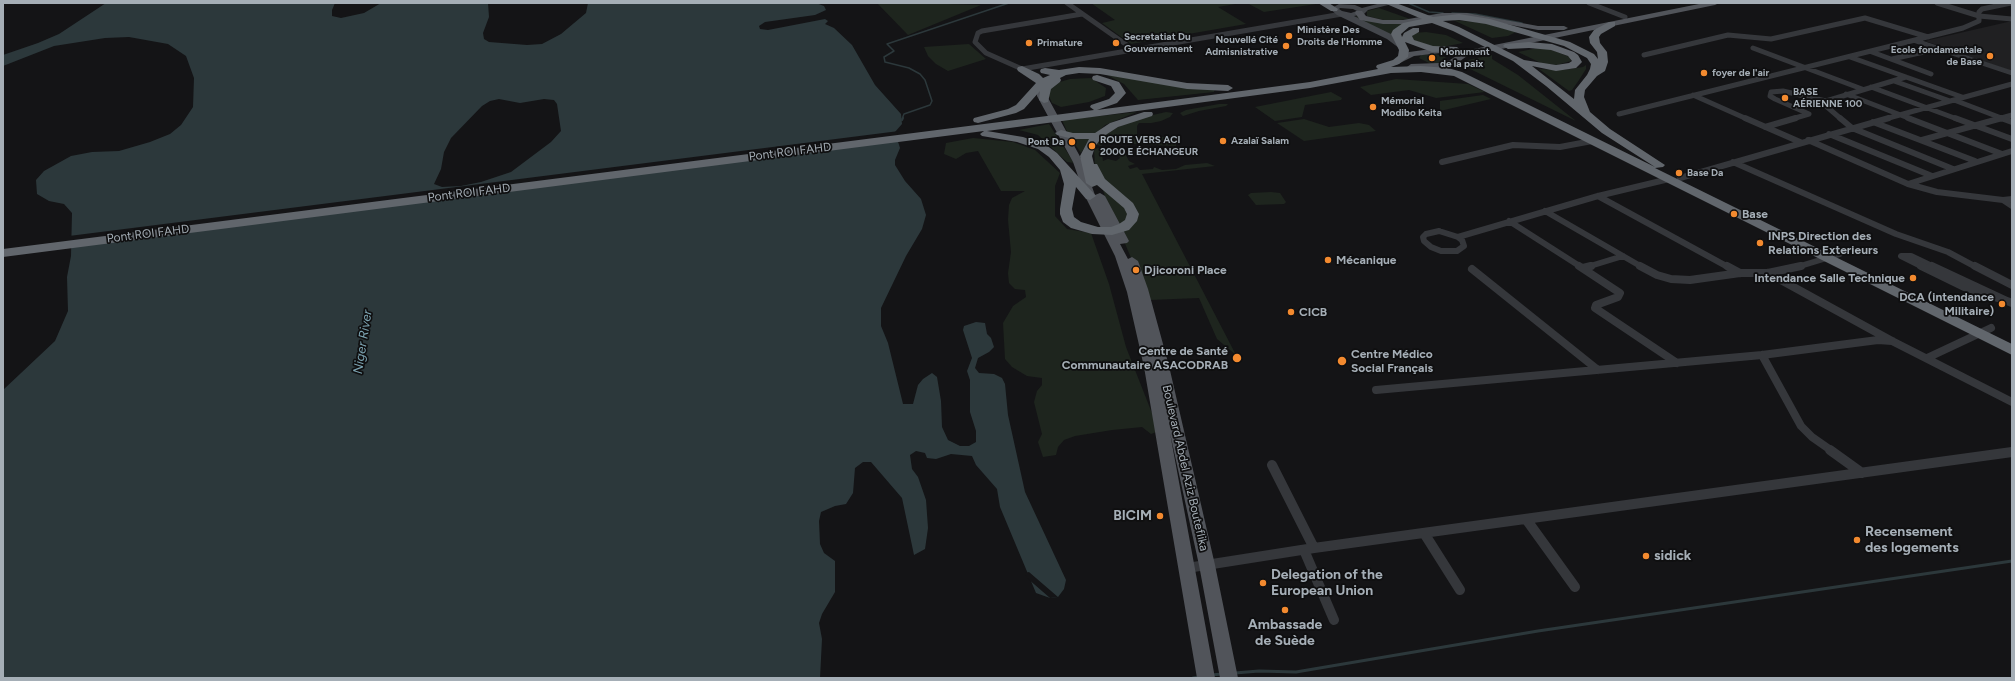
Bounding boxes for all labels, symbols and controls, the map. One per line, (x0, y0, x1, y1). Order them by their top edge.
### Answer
place label: Ministère Des Droits de l'Homme (1297, 24, 1382, 48)
place label: Secretatiat Du Gouvernement (1124, 31, 1193, 54)
marker: Ministère Des Droits de l'Homme (1284, 31, 1294, 41)
place label: Nouvellé Cité Admisnistrative (1205, 34, 1278, 58)
place label: Primature (1037, 37, 1082, 49)
marker: Primature (1024, 38, 1034, 48)
marker: Secretatiat Du Gouvernement (1111, 38, 1121, 48)
marker: Nouvellé Cité Admisnistrative (1281, 41, 1291, 51)
place label: Ecole fondamentale de Base (1891, 44, 1982, 68)
place label: Monument de la paix (1440, 46, 1490, 70)
marker: Ecole fondamentale de Base (1985, 51, 1995, 61)
marker: Monument de la paix (1427, 53, 1437, 63)
place label: foyer de l'air (1712, 67, 1769, 79)
marker: foyer de l'air (1699, 68, 1709, 78)
place label: BASE AÉRIENNE 100 (1793, 86, 1862, 110)
marker: BASE AÉRIENNE 100 (1780, 93, 1790, 103)
place label: Mémorial Modibo Keita (1381, 95, 1442, 118)
marker: Mémorial Modibo Keita (1368, 102, 1378, 112)
place label: ROUTE VERS ACI 2000 E ÉCHANGEUR (1100, 134, 1198, 158)
place label: Azalaï Salam (1231, 135, 1289, 147)
place label: Pont Da (1028, 136, 1064, 148)
marker: Azalaï Salam (1218, 136, 1228, 146)
marker: Pont Da (1067, 137, 1077, 147)
street label: Pont ROI FAHD (748, 140, 832, 164)
marker: ROUTE VERS ACI 2000 E ÉCHANGEUR (1087, 141, 1097, 151)
place label: Base Da (1687, 167, 1723, 179)
marker: Base Da (1674, 168, 1684, 178)
street label: Pont ROI FAHD (427, 181, 511, 205)
place label: Base (1742, 207, 1768, 221)
marker: Base (1729, 209, 1739, 219)
street label: Pont ROI FAHD (106, 222, 190, 246)
place label: INPS Direction des Relations Exterieurs (1768, 229, 1878, 257)
marker: INPS Direction des Relations Exterieurs (1755, 238, 1765, 248)
place label: Mécanique (1336, 253, 1396, 267)
marker: Mécanique (1323, 255, 1333, 265)
place label: Djicoroni Place (1144, 263, 1227, 277)
marker: Djicoroni Place (1131, 265, 1141, 275)
place label: Intendance Salle Technique (1754, 271, 1905, 285)
marker: Intendance Salle Technique (1908, 273, 1918, 283)
place label: DCA (intendance Militaire) (1899, 290, 1994, 318)
marker: DCA (intendance Militaire) (1997, 299, 2007, 309)
place label: CICB (1299, 305, 1327, 319)
marker: CICB (1286, 307, 1296, 317)
water label: Niger River (350, 309, 376, 375)
place label: Centre de Santé Communautaire ASACODRAB (1062, 344, 1228, 372)
place label: Centre Médico Social Français (1351, 347, 1433, 375)
marker: Centre de Santé Communautaire ASACODRAB (1231, 352, 1243, 364)
marker: Centre Médico Social Français (1336, 355, 1348, 367)
street label: Boulevard Abdel Aziz Bouteflika (1159, 384, 1211, 552)
place label: BICIM (1113, 508, 1152, 524)
marker: BICIM (1155, 511, 1165, 521)
place label: Recensement des logements (1865, 524, 1959, 556)
marker: Recensement des logements (1852, 535, 1862, 545)
place label: sidick (1654, 548, 1691, 564)
marker: sidick (1641, 551, 1651, 561)
place label: Delegation of the European Union (1271, 567, 1383, 600)
marker: Delegation of the European Union (1258, 578, 1268, 588)
marker: Ambassade de Suède (1280, 605, 1290, 615)
place label: Ambassade de Suède (1248, 617, 1322, 650)

